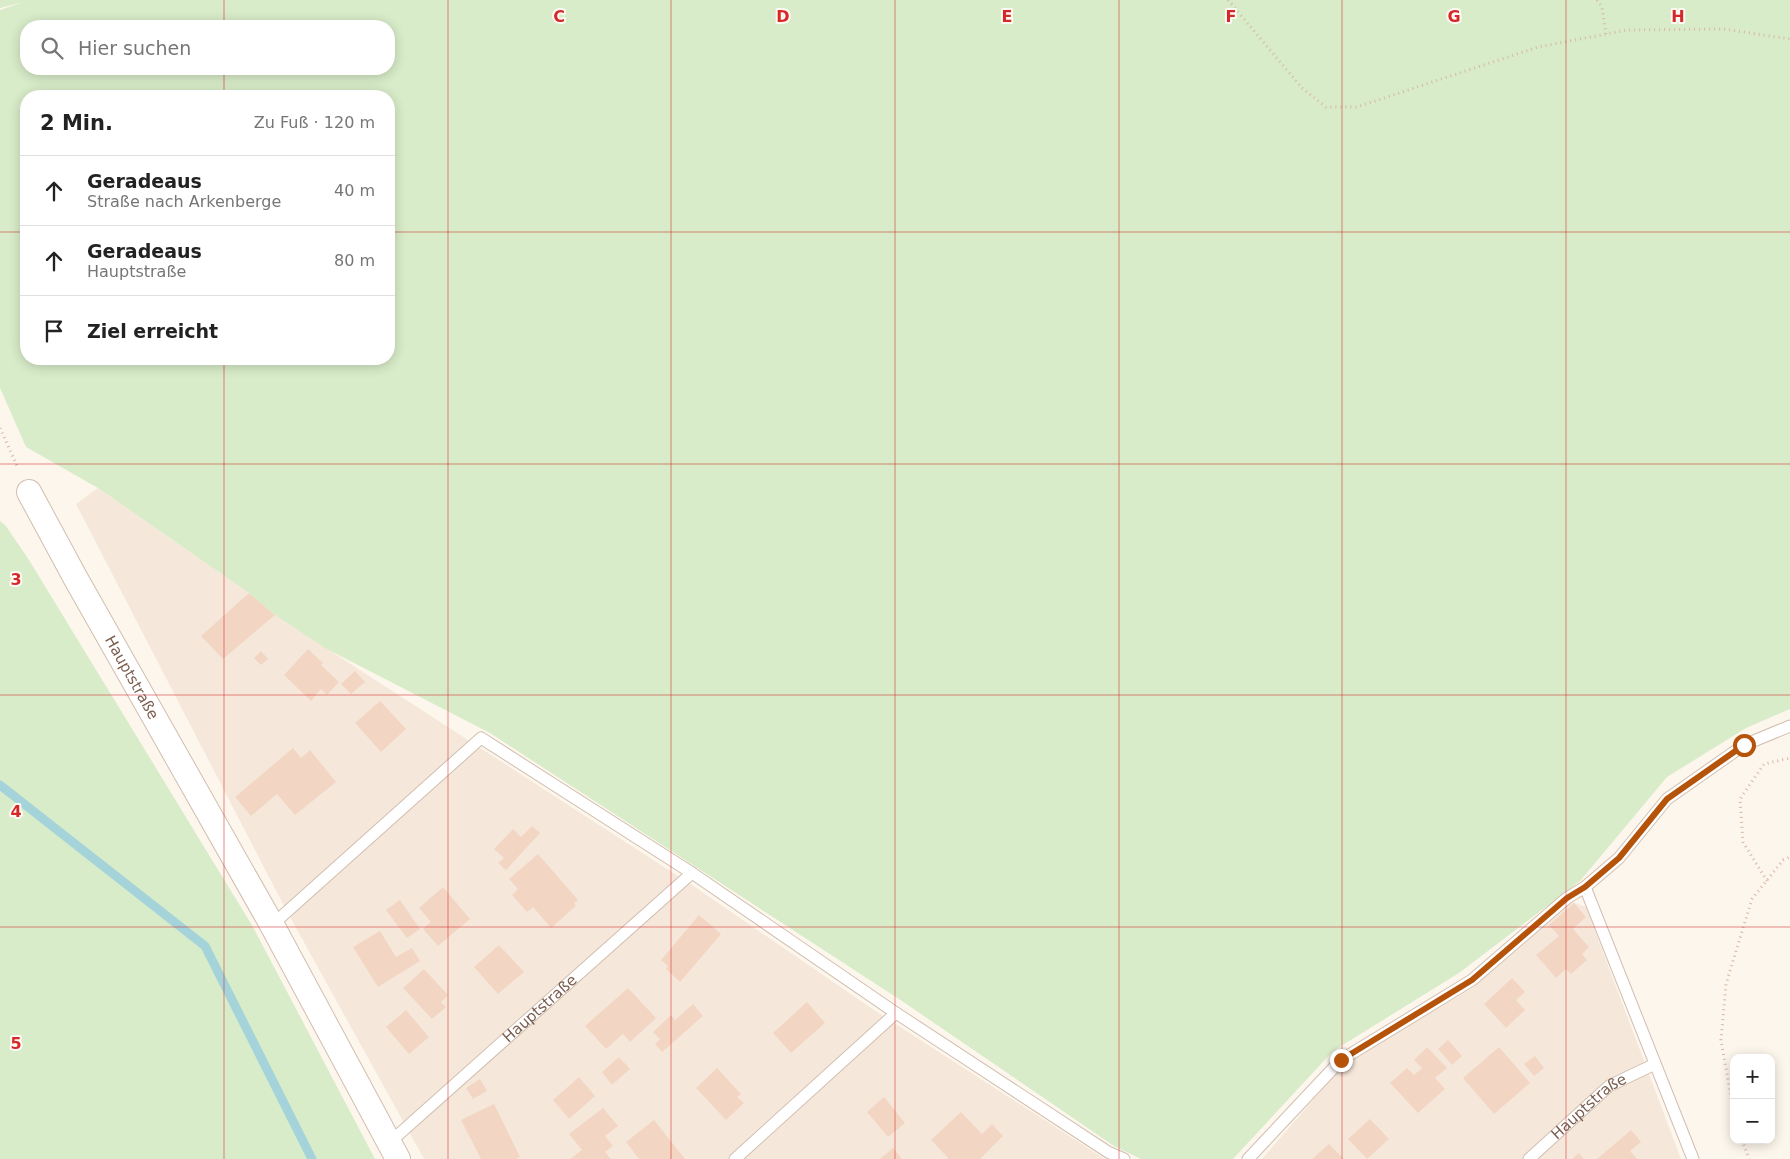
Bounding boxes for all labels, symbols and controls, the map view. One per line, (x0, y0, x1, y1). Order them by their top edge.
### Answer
text: C (553, 7, 565, 26)
text: D (776, 7, 790, 26)
text: E (1002, 7, 1012, 26)
text: F (1226, 7, 1236, 26)
text: G (1447, 7, 1461, 26)
text: H (1671, 7, 1685, 26)
search box (20, 20, 395, 75)
icon: search (38, 34, 66, 62)
text: Hier suchen (78, 37, 191, 59)
text: 2 Min. (40, 111, 113, 135)
text: Zu Fuß · 120 m (254, 113, 375, 132)
text: Geradeaus (87, 170, 202, 192)
icon: ahead (40, 177, 68, 205)
text: 40 m (334, 181, 375, 200)
text: Straße nach Arkenberge (87, 192, 281, 211)
text: Geradeaus (87, 240, 202, 262)
icon: ahead (40, 247, 68, 275)
text: 80 m (334, 251, 375, 270)
text: Hauptstraße (87, 262, 186, 281)
icon: arrive (40, 317, 68, 345)
text: Ziel erreicht (87, 320, 218, 342)
text: 3 (10, 570, 22, 589)
street label: Hauptstraße (101, 632, 163, 722)
route start (1733, 734, 1756, 757)
text: 4 (10, 802, 22, 821)
street label: Hauptstraße (499, 971, 581, 1046)
text: 5 (10, 1034, 22, 1053)
route end (1330, 1049, 1353, 1072)
map controls (1730, 1054, 1775, 1144)
button: + (1730, 1054, 1775, 1099)
street label: Hauptstraße (1548, 1070, 1629, 1143)
button: − (1730, 1099, 1775, 1144)

